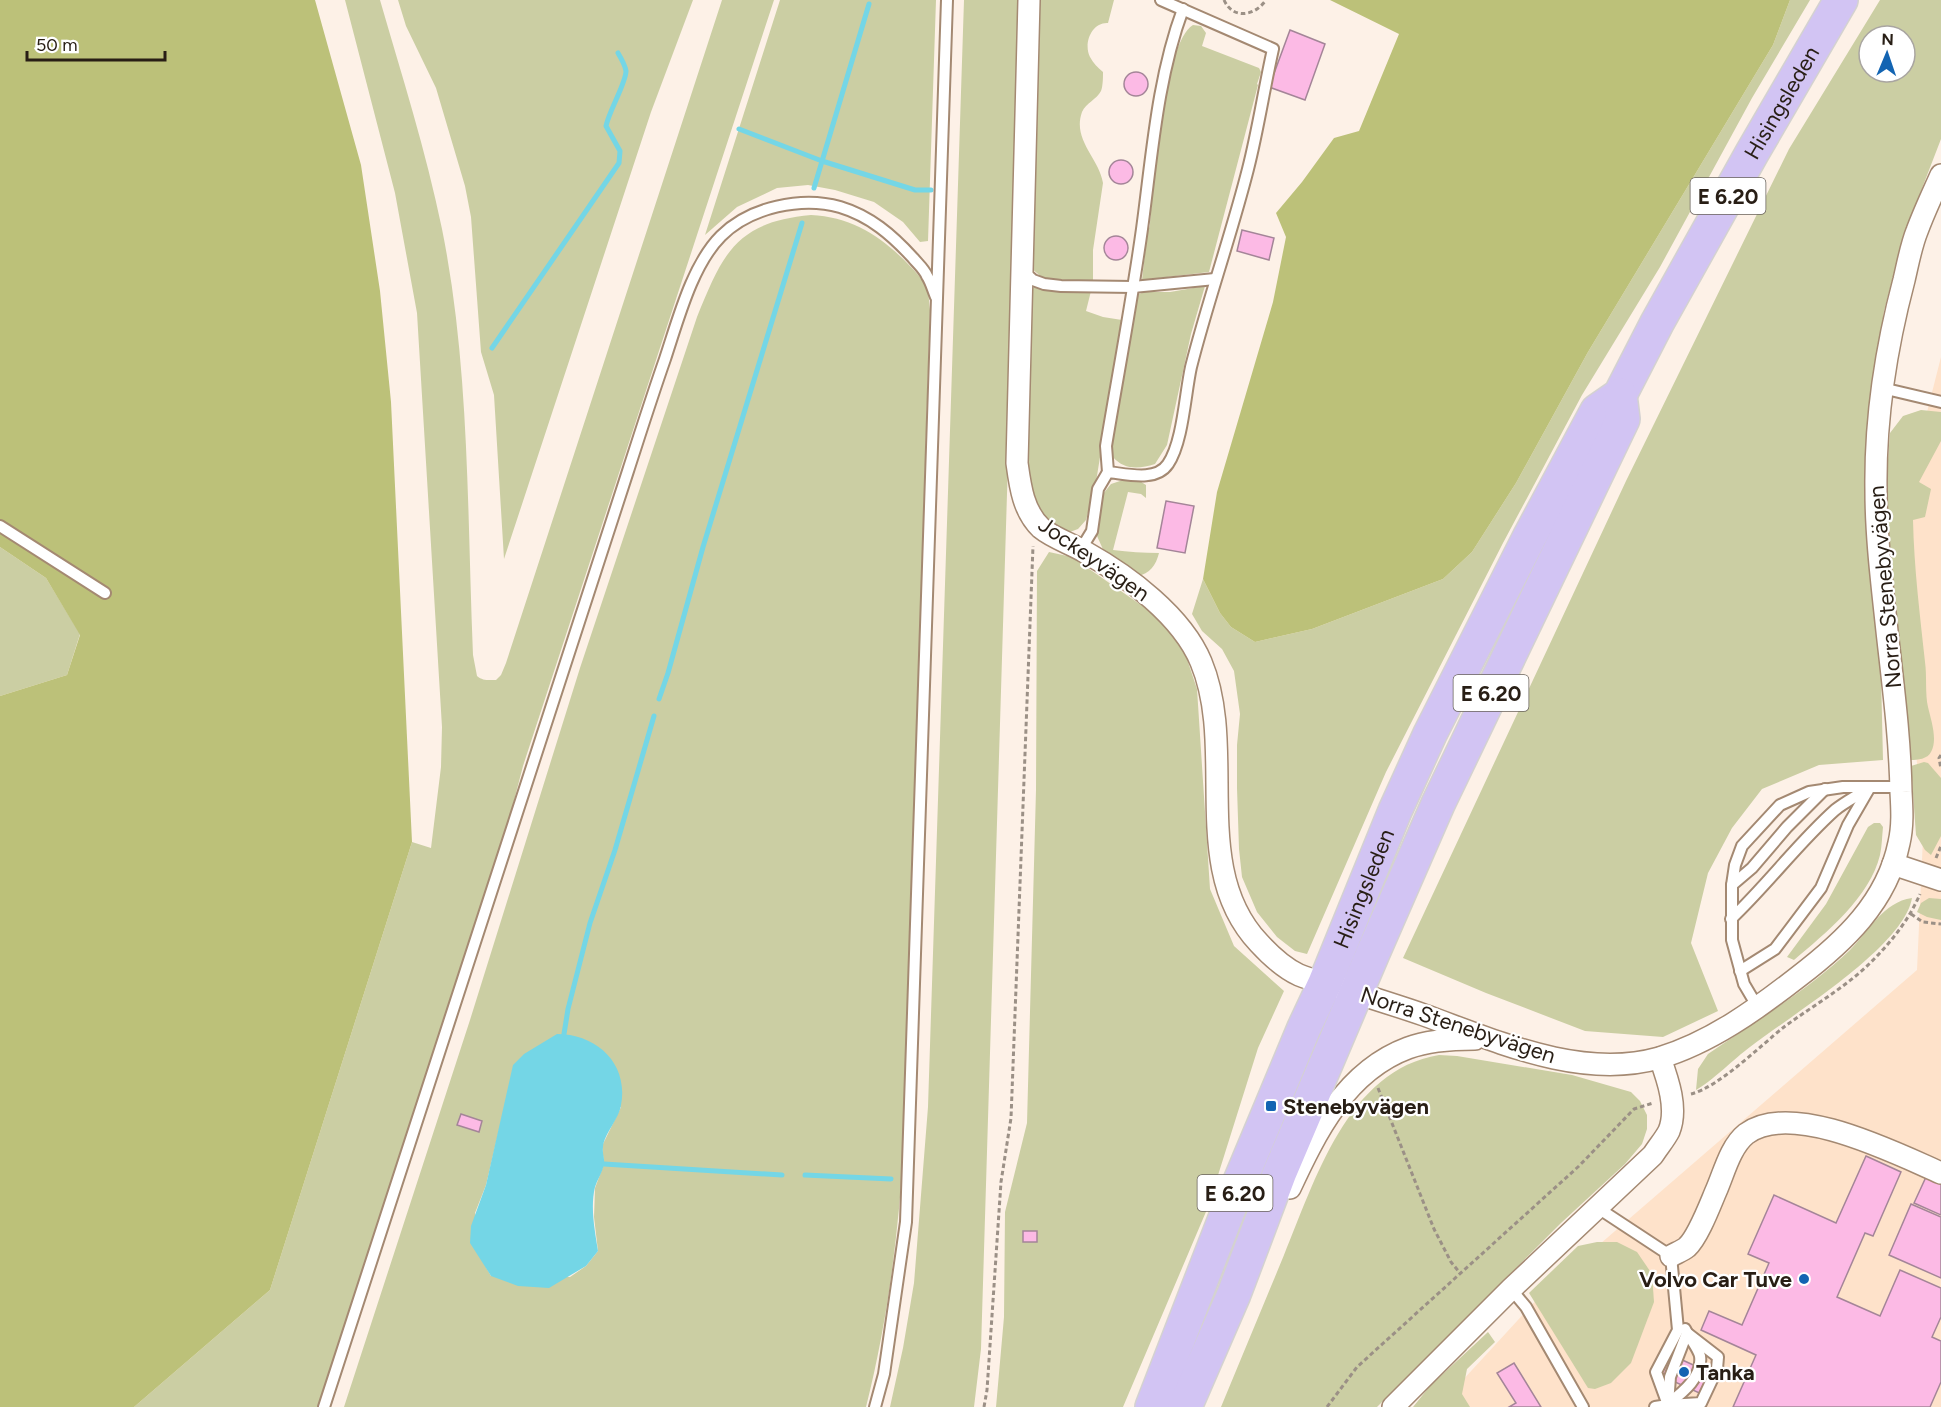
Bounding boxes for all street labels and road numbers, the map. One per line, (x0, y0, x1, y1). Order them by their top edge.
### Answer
street label: Hisingsleden (1738, 41, 1825, 164)
road number: E 6.20 (1690, 178, 1766, 214)
street label: Norra Stenebyvägen (1863, 485, 1907, 689)
street label: Jockeyvägen (1033, 511, 1155, 607)
road number: E 6.20 (1454, 675, 1528, 711)
street label: Hisingsleden (1327, 825, 1400, 952)
street label: Norra Stenebyvägen (1357, 981, 1559, 1069)
road number: E 6.20 (1198, 1175, 1272, 1211)

